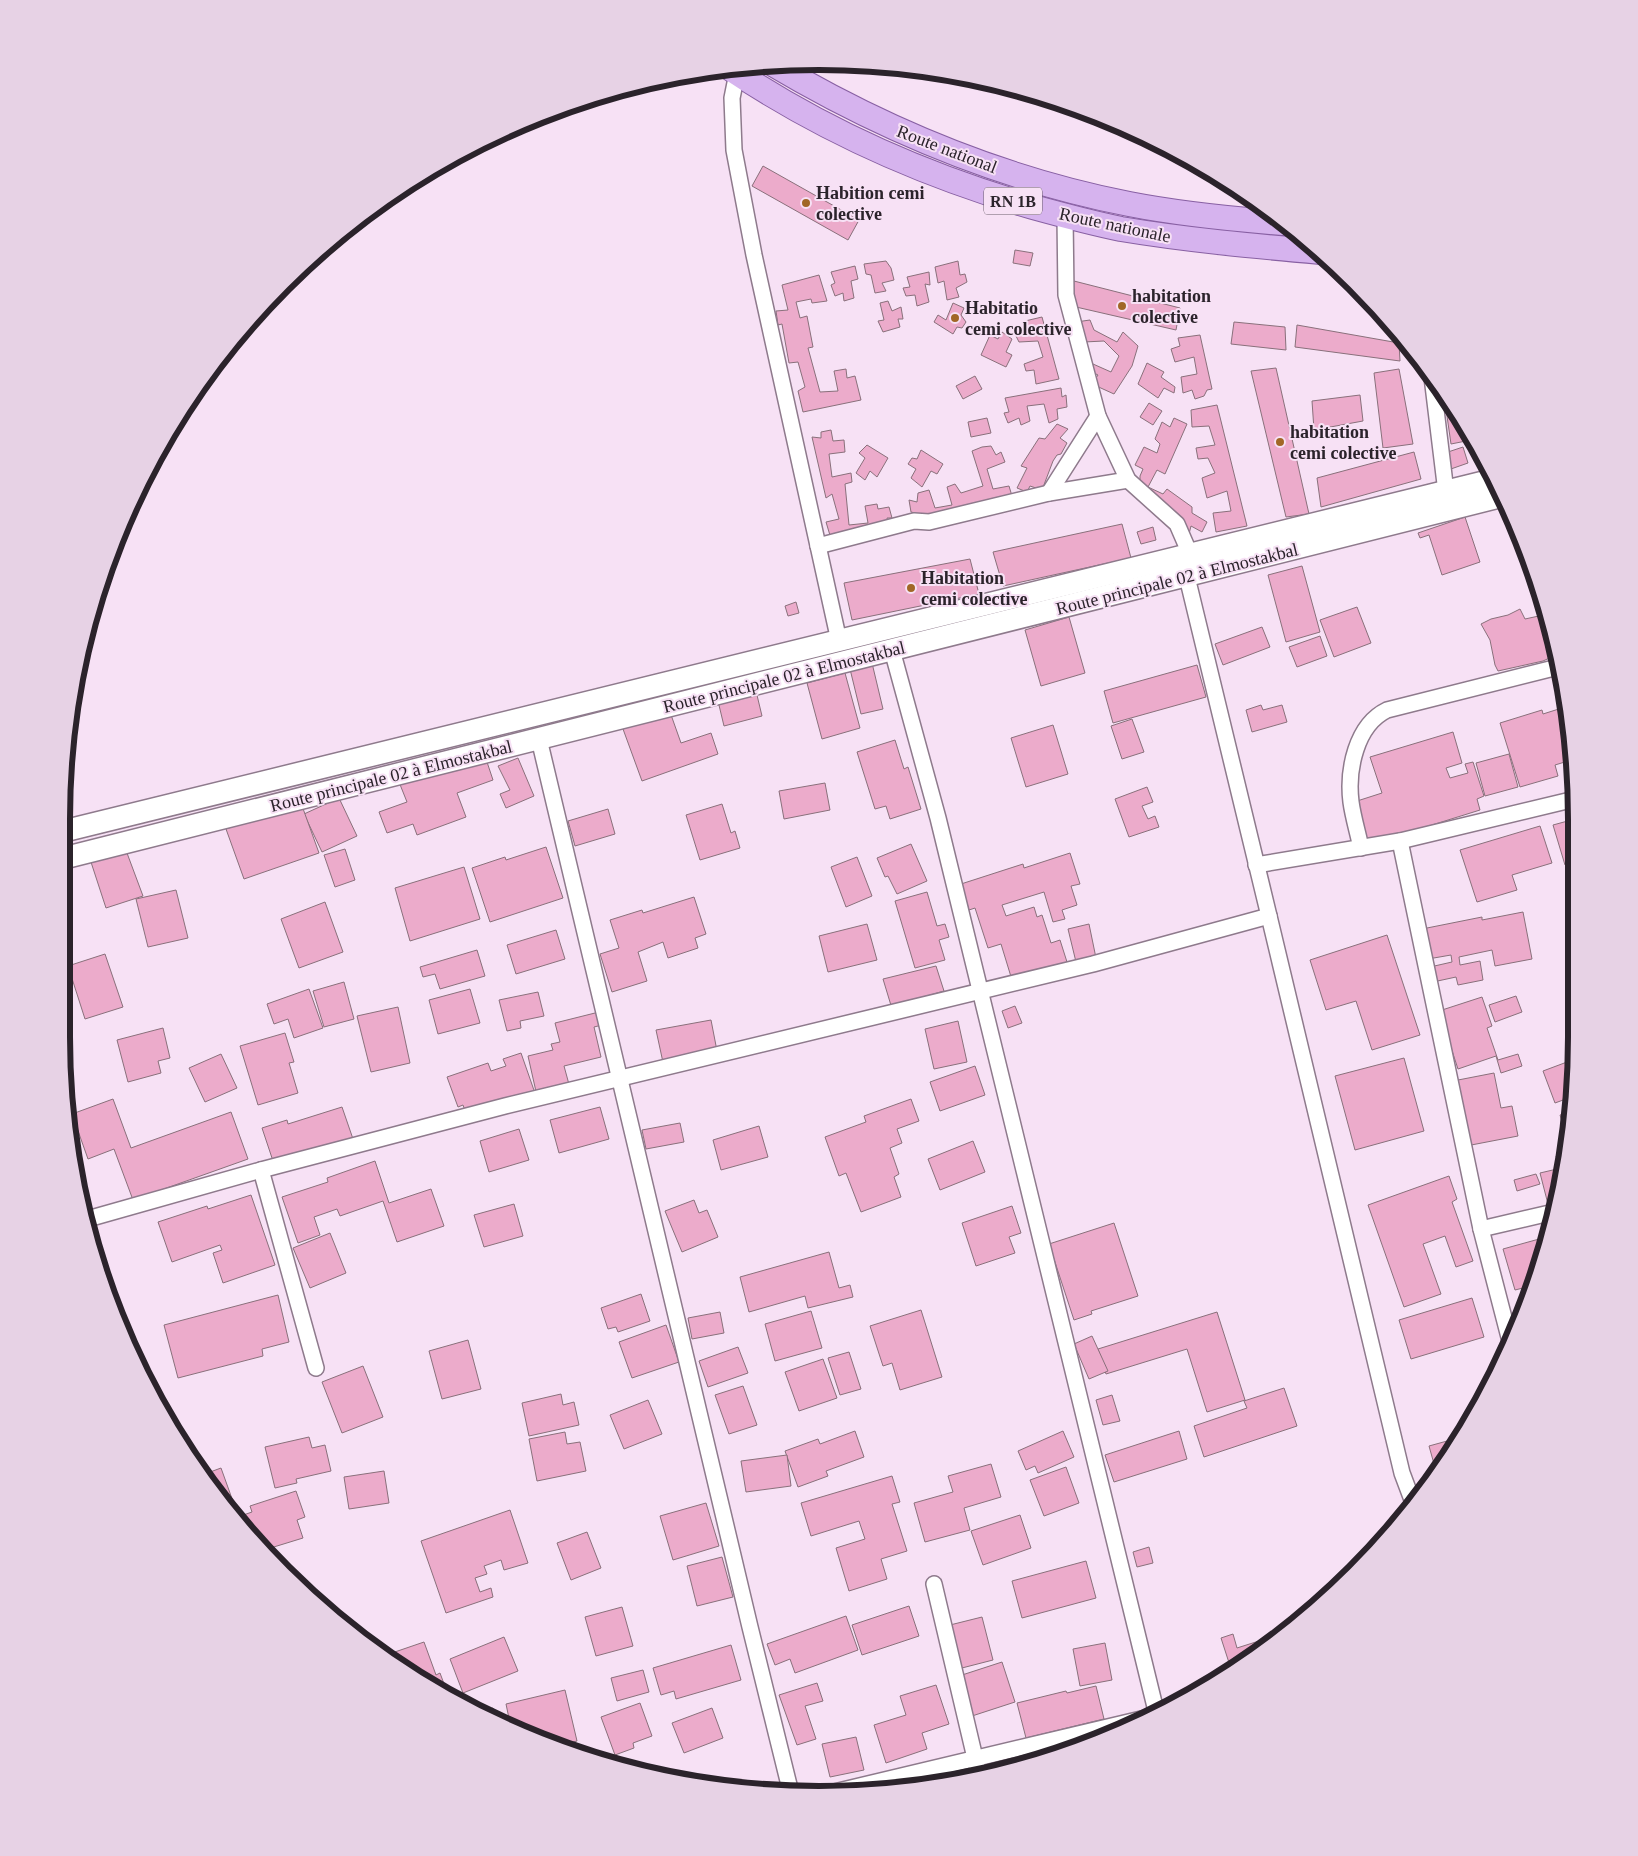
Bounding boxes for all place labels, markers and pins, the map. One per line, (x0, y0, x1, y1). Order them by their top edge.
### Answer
place label: Habition cemi colective (816, 183, 925, 224)
marker: Habition cemi colective (800, 197, 812, 209)
place label: habitation colective (1132, 286, 1211, 327)
place label: Habitatio cemi colective (965, 298, 1071, 339)
marker: habitation colective (1116, 300, 1128, 312)
marker: Habitatio cemi colective (949, 312, 961, 324)
place label: habitation cemi colective (1290, 422, 1396, 463)
marker: habitation cemi colective (1274, 436, 1286, 448)
place label: Habitation cemi colective (921, 568, 1027, 609)
marker: Habitation cemi colective (905, 582, 917, 594)

